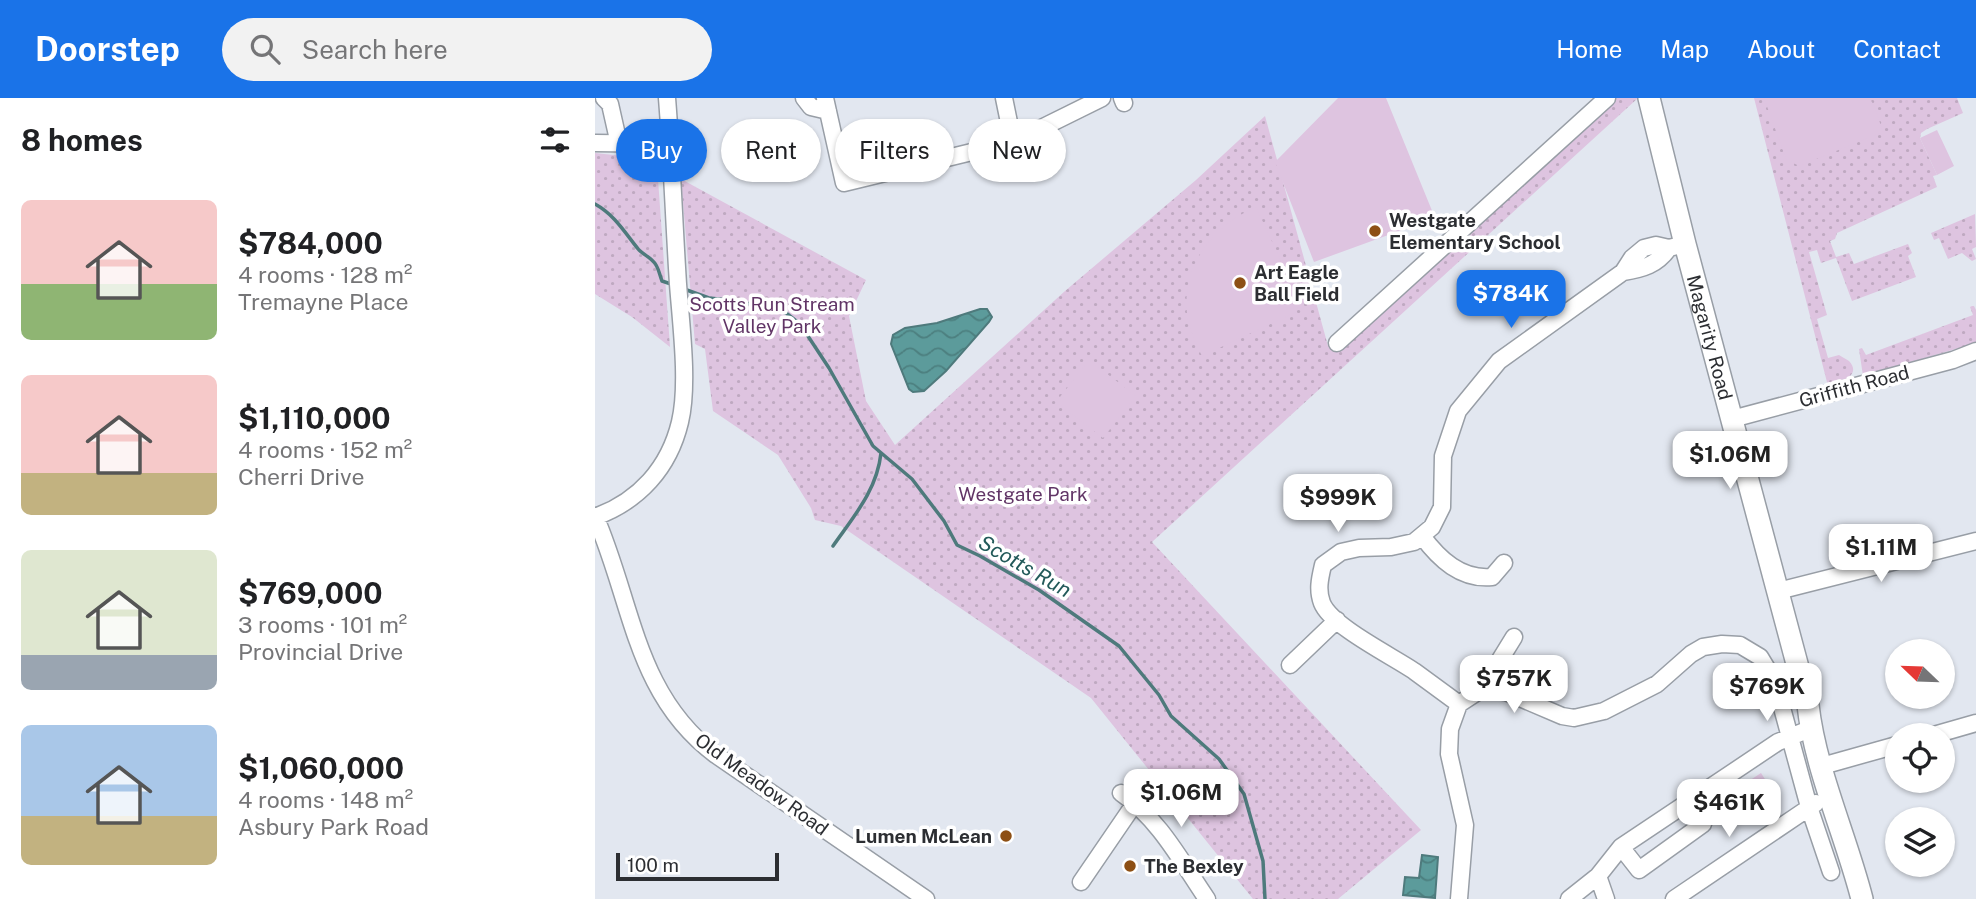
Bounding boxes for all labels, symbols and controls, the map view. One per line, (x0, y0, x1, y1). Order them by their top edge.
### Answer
search box (222, 18, 712, 81)
text: Doorstep (35, 30, 180, 68)
icon: search (246, 30, 284, 68)
text: Search here (302, 34, 448, 65)
text: Home (1556, 35, 1622, 63)
text: Map (1660, 35, 1709, 63)
text: About (1747, 35, 1815, 63)
text: Contact (1853, 35, 1941, 63)
chip: Buy (616, 119, 707, 182)
chip: Rent (721, 119, 821, 182)
chip: Filters (835, 119, 954, 182)
chip: New (968, 119, 1066, 182)
icon: filters (536, 121, 574, 159)
text: 8 homes (21, 122, 143, 158)
place label: Westgate Elementary School (1389, 209, 1561, 253)
marker: Westgate Elementary School (1367, 223, 1383, 239)
text: $784,000 (238, 225, 383, 261)
icon: home (77, 228, 161, 312)
text: 4 rooms · 128 m² (238, 261, 412, 288)
place label: Art Eagle Ball Field (1254, 261, 1339, 305)
pin: $784K (1462, 271, 1560, 330)
street label: Magarity Road (1683, 272, 1737, 402)
marker: Art Eagle Ball Field (1232, 275, 1248, 291)
text: $784K (1473, 279, 1549, 306)
text: Tremayne Place (238, 288, 409, 315)
park label: Scotts Run Stream Valley Park (689, 293, 855, 337)
street label: Griffith Road (1796, 361, 1912, 411)
text: $1,110,000 (238, 400, 391, 436)
icon: home (77, 403, 161, 487)
pin: $1.06M (1673, 432, 1787, 491)
text: 4 rooms · 152 m² (238, 436, 412, 463)
text: $1.06M (1689, 440, 1771, 467)
text: Cherri Drive (238, 463, 364, 490)
pin: $999K (1289, 474, 1387, 534)
park label: Westgate Park (958, 483, 1088, 505)
text: $999K (1299, 483, 1377, 510)
pin: $1.11M (1824, 524, 1938, 584)
water label: Scotts Run (974, 529, 1076, 603)
text: $1.11M (1845, 533, 1917, 560)
text: $769,000 (238, 575, 383, 611)
icon: home (77, 578, 161, 662)
text: 3 rooms · 101 m² (238, 611, 407, 638)
text: Provincial Drive (238, 638, 403, 665)
north arrow (1885, 639, 1955, 709)
map controls (1885, 639, 1955, 877)
pin: $757K (1465, 656, 1563, 715)
text: $757K (1476, 664, 1552, 691)
pin: $769K (1718, 664, 1816, 723)
text: $769K (1729, 672, 1805, 699)
button: locate (1885, 723, 1955, 793)
street label: Old Meadow Road (691, 728, 833, 840)
text: $1,060,000 (238, 750, 404, 786)
icon: home (77, 753, 161, 837)
pin: $1.06M (1124, 770, 1238, 829)
text: $1.06M (1140, 778, 1222, 805)
pin: $461K (1680, 780, 1778, 839)
text: 4 rooms · 148 m² (238, 786, 413, 813)
text: $461K (1693, 788, 1765, 815)
button: layers (1885, 807, 1955, 877)
text: Asbury Park Road (238, 813, 429, 840)
place label: Lumen McLean (855, 825, 992, 847)
marker: Lumen McLean (998, 828, 1014, 844)
scale bar (616, 850, 779, 882)
text: 100 m (627, 854, 679, 876)
place label: The Bexley (1144, 855, 1244, 877)
marker: The Bexley (1122, 858, 1138, 874)

